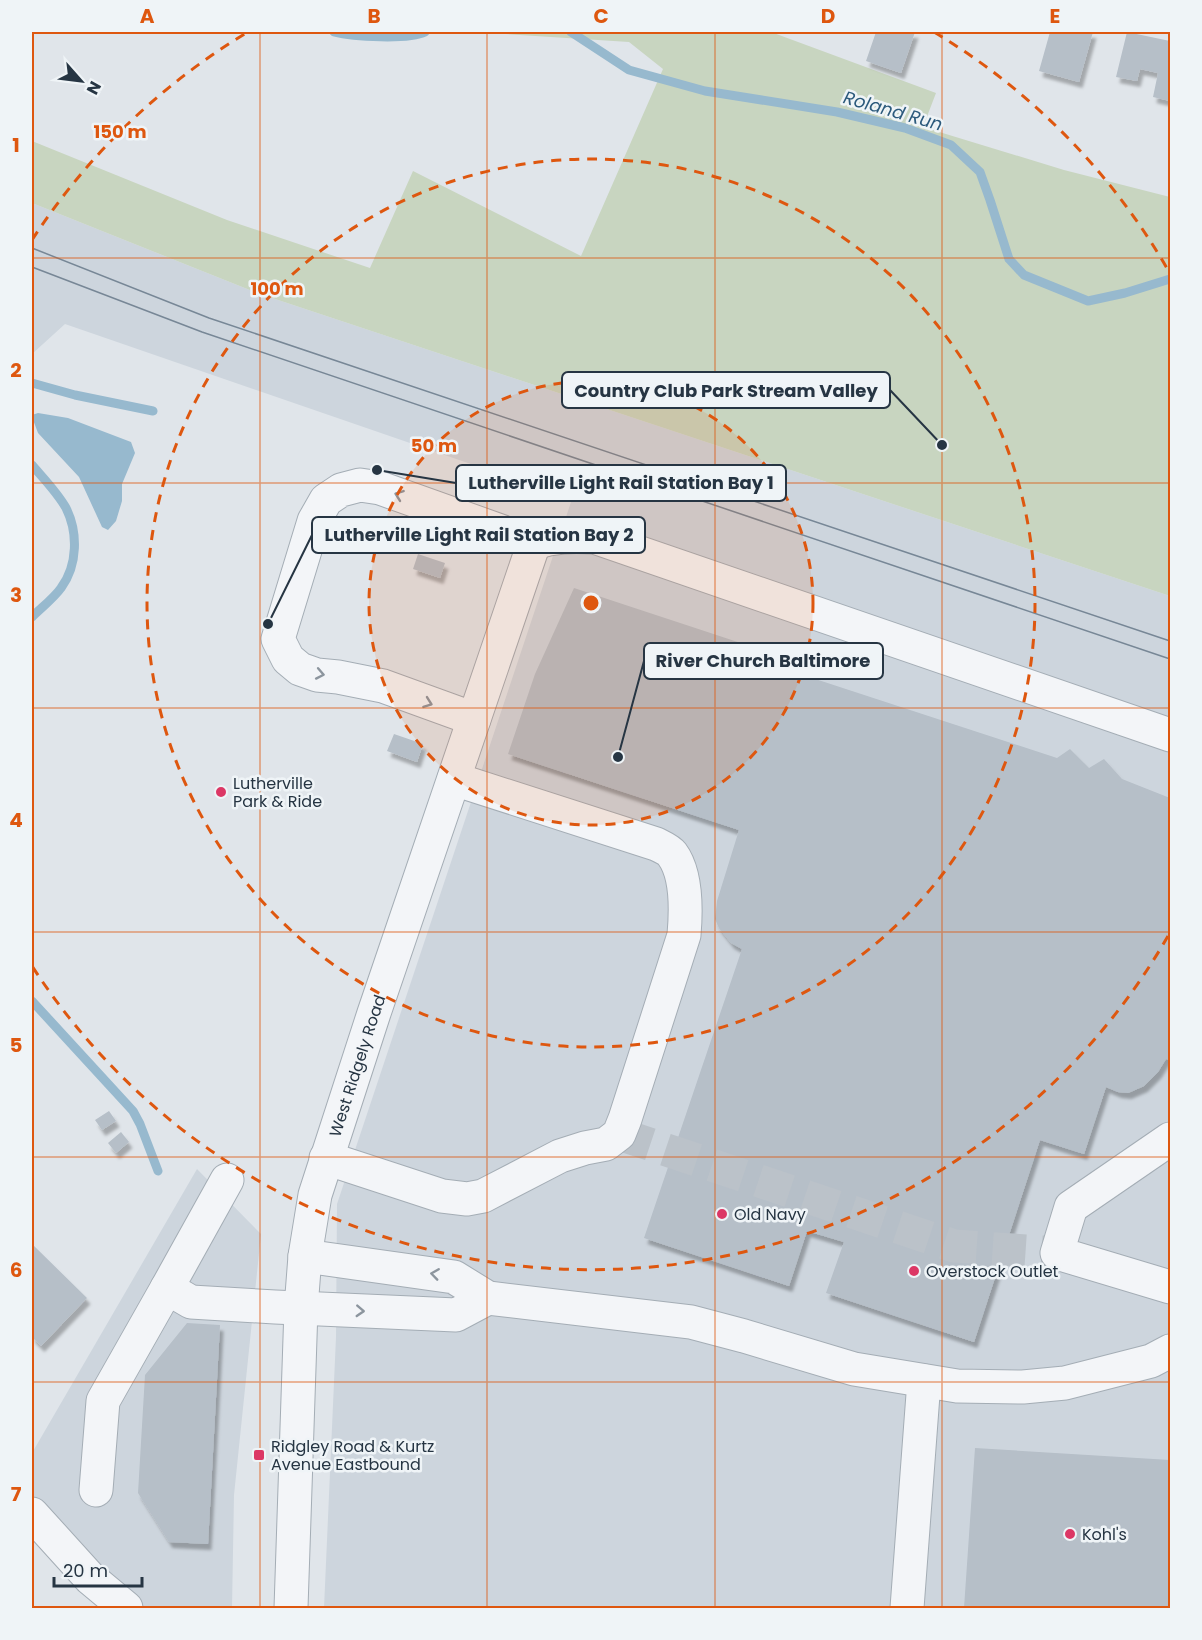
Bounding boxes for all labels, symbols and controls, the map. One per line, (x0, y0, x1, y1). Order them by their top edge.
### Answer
text: A (140, 2, 155, 30)
text: B (367, 2, 381, 30)
text: C (593, 2, 609, 30)
text: D (821, 2, 835, 30)
text: E (1050, 2, 1060, 30)
north arrow (51, 51, 111, 111)
text: N (81, 77, 107, 99)
water label: Roland Run (841, 84, 946, 137)
text: 150 m (93, 119, 147, 144)
text: 1 (12, 131, 20, 159)
text: 100 m (250, 276, 304, 301)
text: 2 (10, 356, 22, 384)
callout: Country Club Park Stream Valley (562, 372, 890, 408)
text: Country Club Park Stream Valley (574, 378, 878, 403)
text: 50 m (411, 433, 457, 458)
callout: Lutherville Light Rail Station Bay 1 (456, 465, 786, 501)
text: Lutherville Light Rail Station Bay 1 (468, 470, 774, 495)
one-way arrow (394, 489, 405, 502)
callout: Lutherville Light Rail Station Bay 2 (312, 517, 645, 553)
text: Lutherville Light Rail Station Bay 2 (324, 522, 634, 547)
text: 3 (10, 581, 22, 609)
centre of rings (581, 593, 601, 613)
callout: River Church Baltimore (644, 643, 883, 679)
text: River Church Baltimore (656, 648, 870, 673)
one-way arrow (315, 667, 325, 680)
one-way arrow (422, 695, 433, 708)
place label: Lutherville Park & Ride (233, 772, 322, 813)
marker: Lutherville Park & Ride (214, 785, 228, 799)
text: 4 (9, 806, 23, 834)
street label: West Ridgely Road (324, 992, 391, 1140)
text: 5 (10, 1031, 23, 1059)
place label: Old Navy (734, 1203, 806, 1226)
marker: Old Navy (715, 1207, 729, 1221)
text: 6 (10, 1256, 22, 1284)
place label: Overstock Outlet (926, 1260, 1059, 1283)
marker: Overstock Outlet (907, 1264, 921, 1278)
one-way arrow (431, 1269, 440, 1281)
one-way arrow (355, 1304, 364, 1317)
place label: Ridgley Road & Kurtz Avenue Eastbound (271, 1435, 434, 1476)
marker: Ridgley Road & Kurtz Avenue Eastbound (252, 1448, 266, 1462)
text: 7 (11, 1480, 22, 1508)
place label: Kohl's (1082, 1523, 1127, 1546)
marker: Kohl's (1063, 1527, 1077, 1541)
scale bar (54, 1550, 142, 1588)
text: 20 m (63, 1558, 108, 1583)

